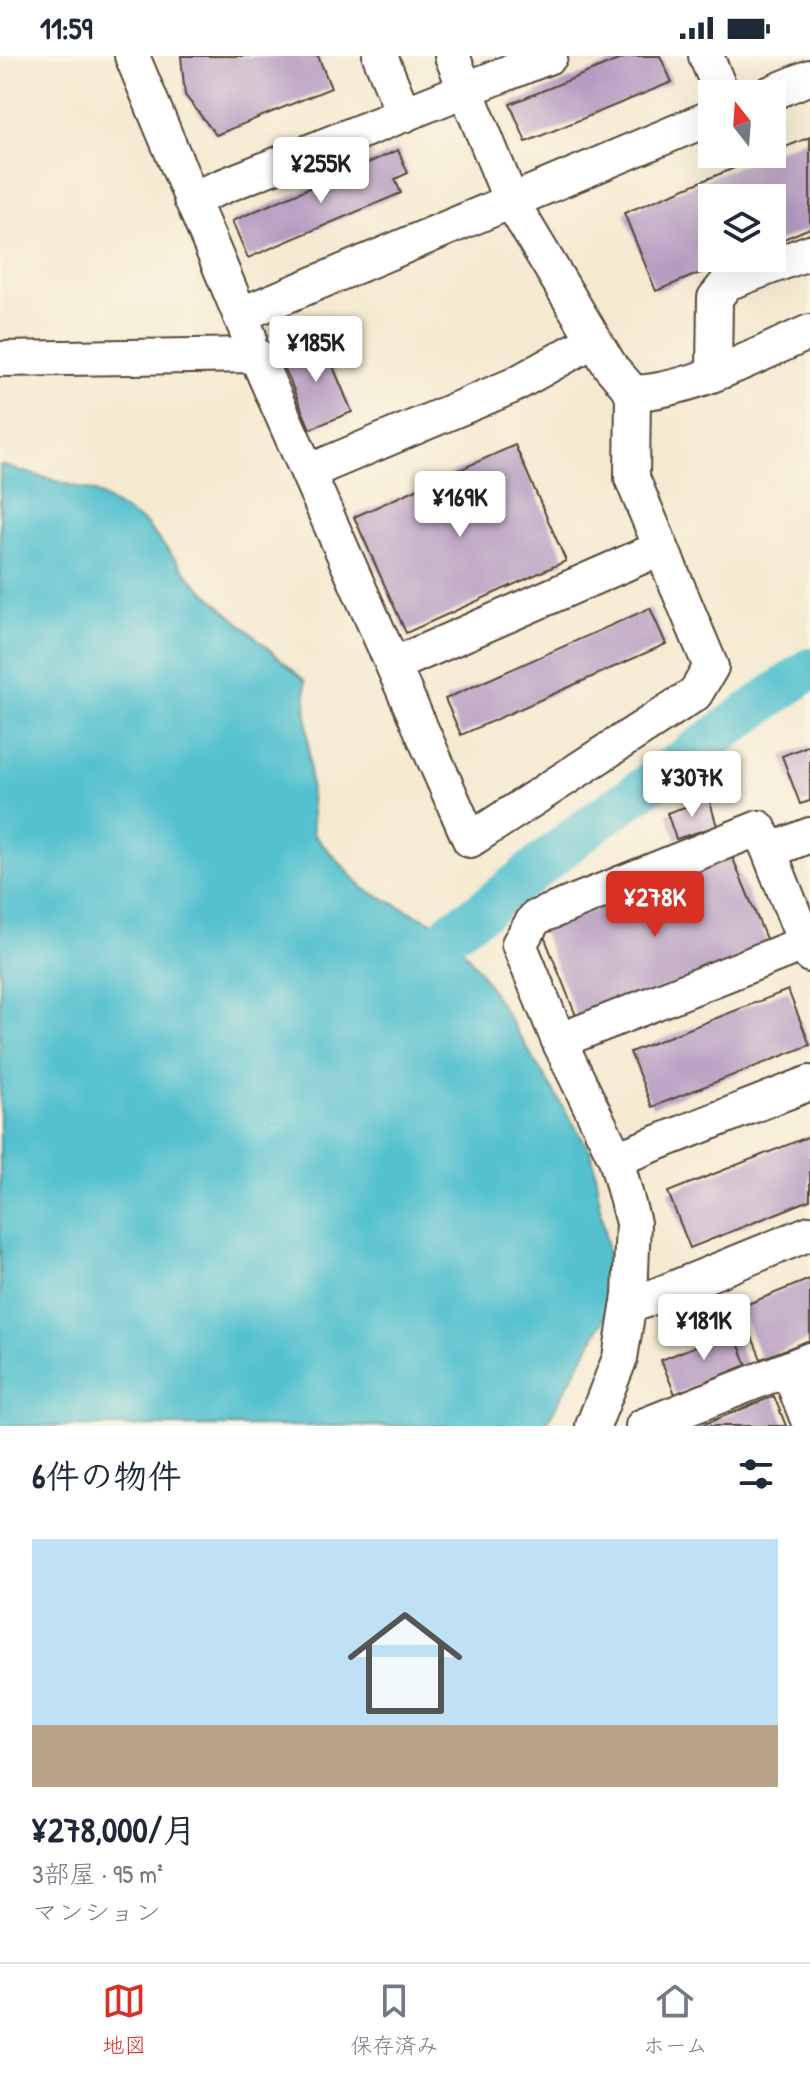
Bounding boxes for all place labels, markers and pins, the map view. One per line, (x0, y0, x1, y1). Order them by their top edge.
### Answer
pin: ¥255K (265, 137, 377, 205)
pin: ¥185K (260, 316, 372, 384)
pin: ¥169K (404, 471, 516, 539)
pin: ¥307K (636, 751, 748, 819)
pin: ¥278K (599, 871, 711, 939)
pin: ¥181K (648, 1294, 760, 1362)

